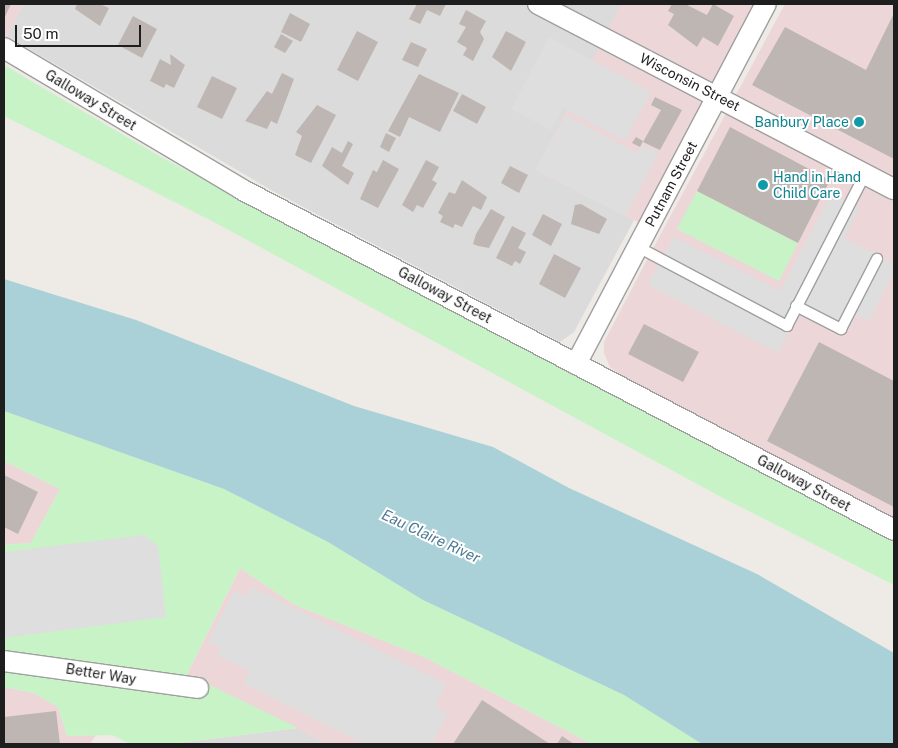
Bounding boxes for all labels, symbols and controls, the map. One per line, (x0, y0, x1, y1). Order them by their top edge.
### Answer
scale bar (18, 15, 144, 47)
text: 50 m (23, 25, 58, 42)
street label: Wisconsin Street (637, 49, 743, 115)
street label: Galloway Street (42, 66, 140, 134)
place label: Banbury Place (754, 114, 849, 130)
marker: Banbury Place (853, 116, 865, 128)
street label: Putnam Street (641, 138, 701, 230)
place label: Hand in Hand Child Care (773, 169, 861, 202)
marker: Hand in Hand Child Care (757, 179, 769, 191)
street label: Galloway Street (395, 263, 495, 327)
street label: Galloway Street (754, 451, 854, 515)
water label: Eau Claire River (379, 505, 483, 567)
street label: Better Way (64, 660, 138, 688)

